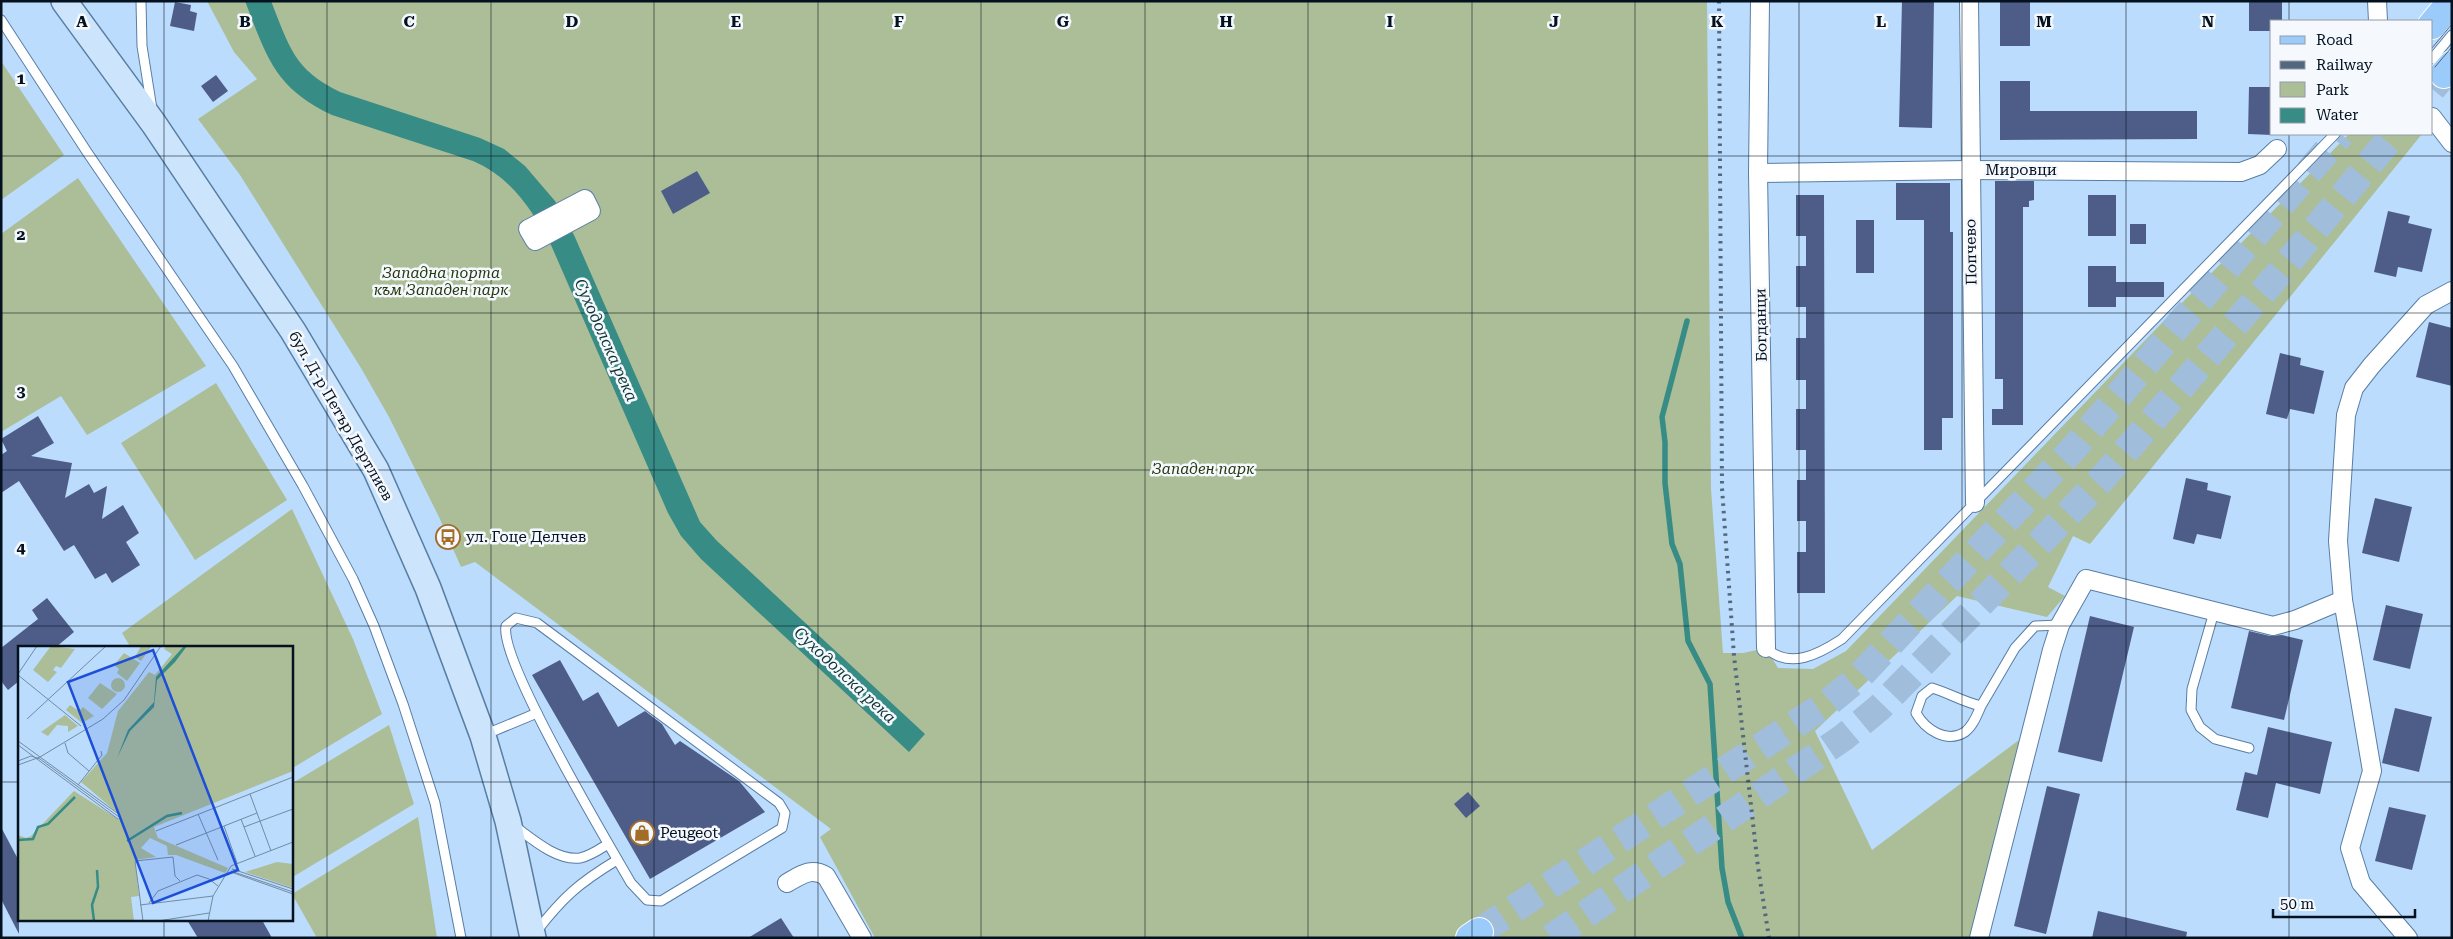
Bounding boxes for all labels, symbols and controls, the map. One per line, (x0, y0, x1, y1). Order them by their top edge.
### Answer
text: A (76, 12, 88, 31)
text: B (239, 12, 251, 31)
text: C (403, 12, 415, 31)
text: D (566, 12, 579, 31)
text: E (731, 12, 741, 31)
text: F (894, 12, 904, 31)
text: G (1057, 12, 1070, 31)
text: H (1219, 12, 1233, 31)
text: I (1387, 12, 1393, 31)
text: J (1549, 12, 1559, 31)
text: K (1711, 12, 1724, 31)
text: L (1876, 12, 1886, 31)
text: M (2036, 12, 2052, 31)
text: N (2202, 12, 2214, 31)
legend (2270, 20, 2433, 135)
text: Road (2316, 31, 2353, 49)
text: Railway (2316, 56, 2373, 74)
text: 1 (17, 69, 26, 88)
text: Park (2316, 81, 2350, 99)
text: Water (2316, 106, 2358, 124)
street label: Мировци (1985, 161, 2057, 179)
street label: Попчево (1961, 219, 1981, 285)
text: 2 (17, 225, 26, 244)
park label: Западна порта към Западен парк (374, 264, 509, 299)
water label: Суходолска река (570, 276, 642, 404)
street label: Богданци (1751, 288, 1771, 362)
street label: бул. Д-р Петър Дертлиев (285, 328, 397, 504)
text: 3 (17, 382, 26, 401)
park label: Западен парк (1152, 460, 1255, 478)
bus stop icon: ул. Гоце Делчев (435, 524, 461, 550)
place label: ул. Гоце Делчев (466, 528, 586, 546)
text: 4 (17, 538, 26, 557)
water label: Суходолска река (790, 623, 900, 727)
inset map (18, 646, 292, 922)
shop icon: Peugeot (629, 820, 655, 846)
place label: Peugeot (660, 824, 719, 842)
scale bar (2273, 886, 2416, 918)
text: 50 m (2280, 895, 2315, 913)

